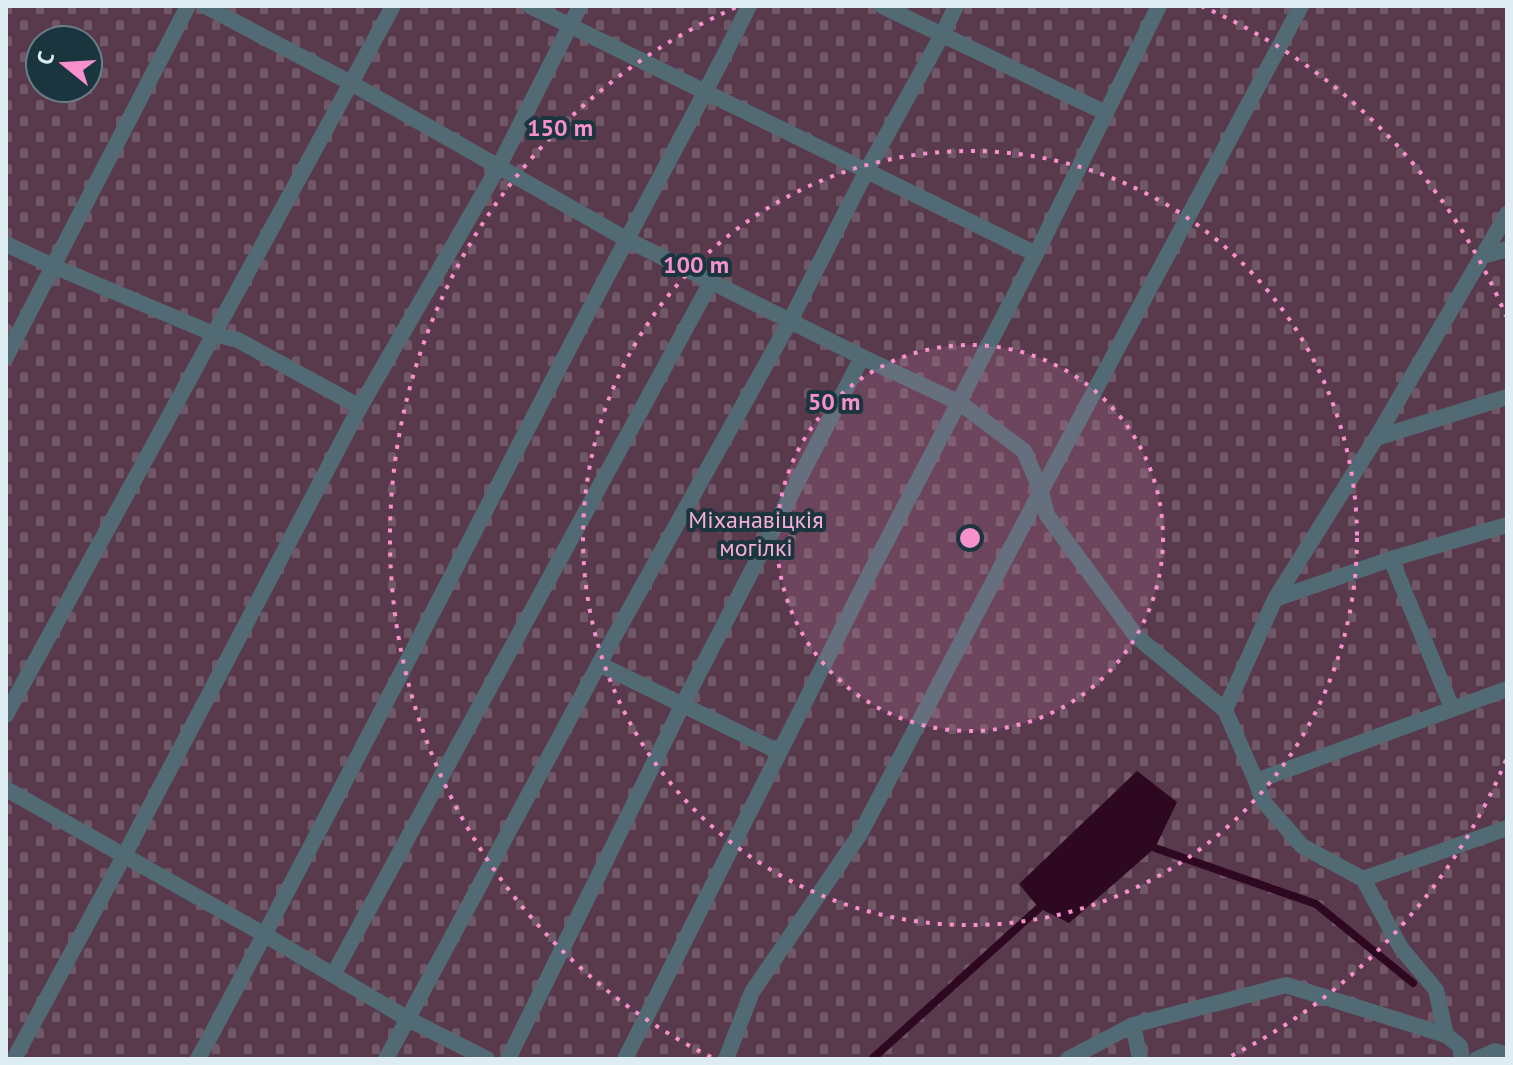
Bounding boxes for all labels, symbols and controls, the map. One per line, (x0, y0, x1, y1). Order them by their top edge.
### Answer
north arrow (24, 24, 104, 104)
text: С (30, 48, 60, 68)
text: 150 m (527, 112, 593, 143)
text: 100 m (663, 249, 729, 280)
text: 50 m (808, 386, 860, 417)
park label: Міханавіцкія могілкі (688, 504, 824, 563)
centre of rings (956, 524, 984, 552)

